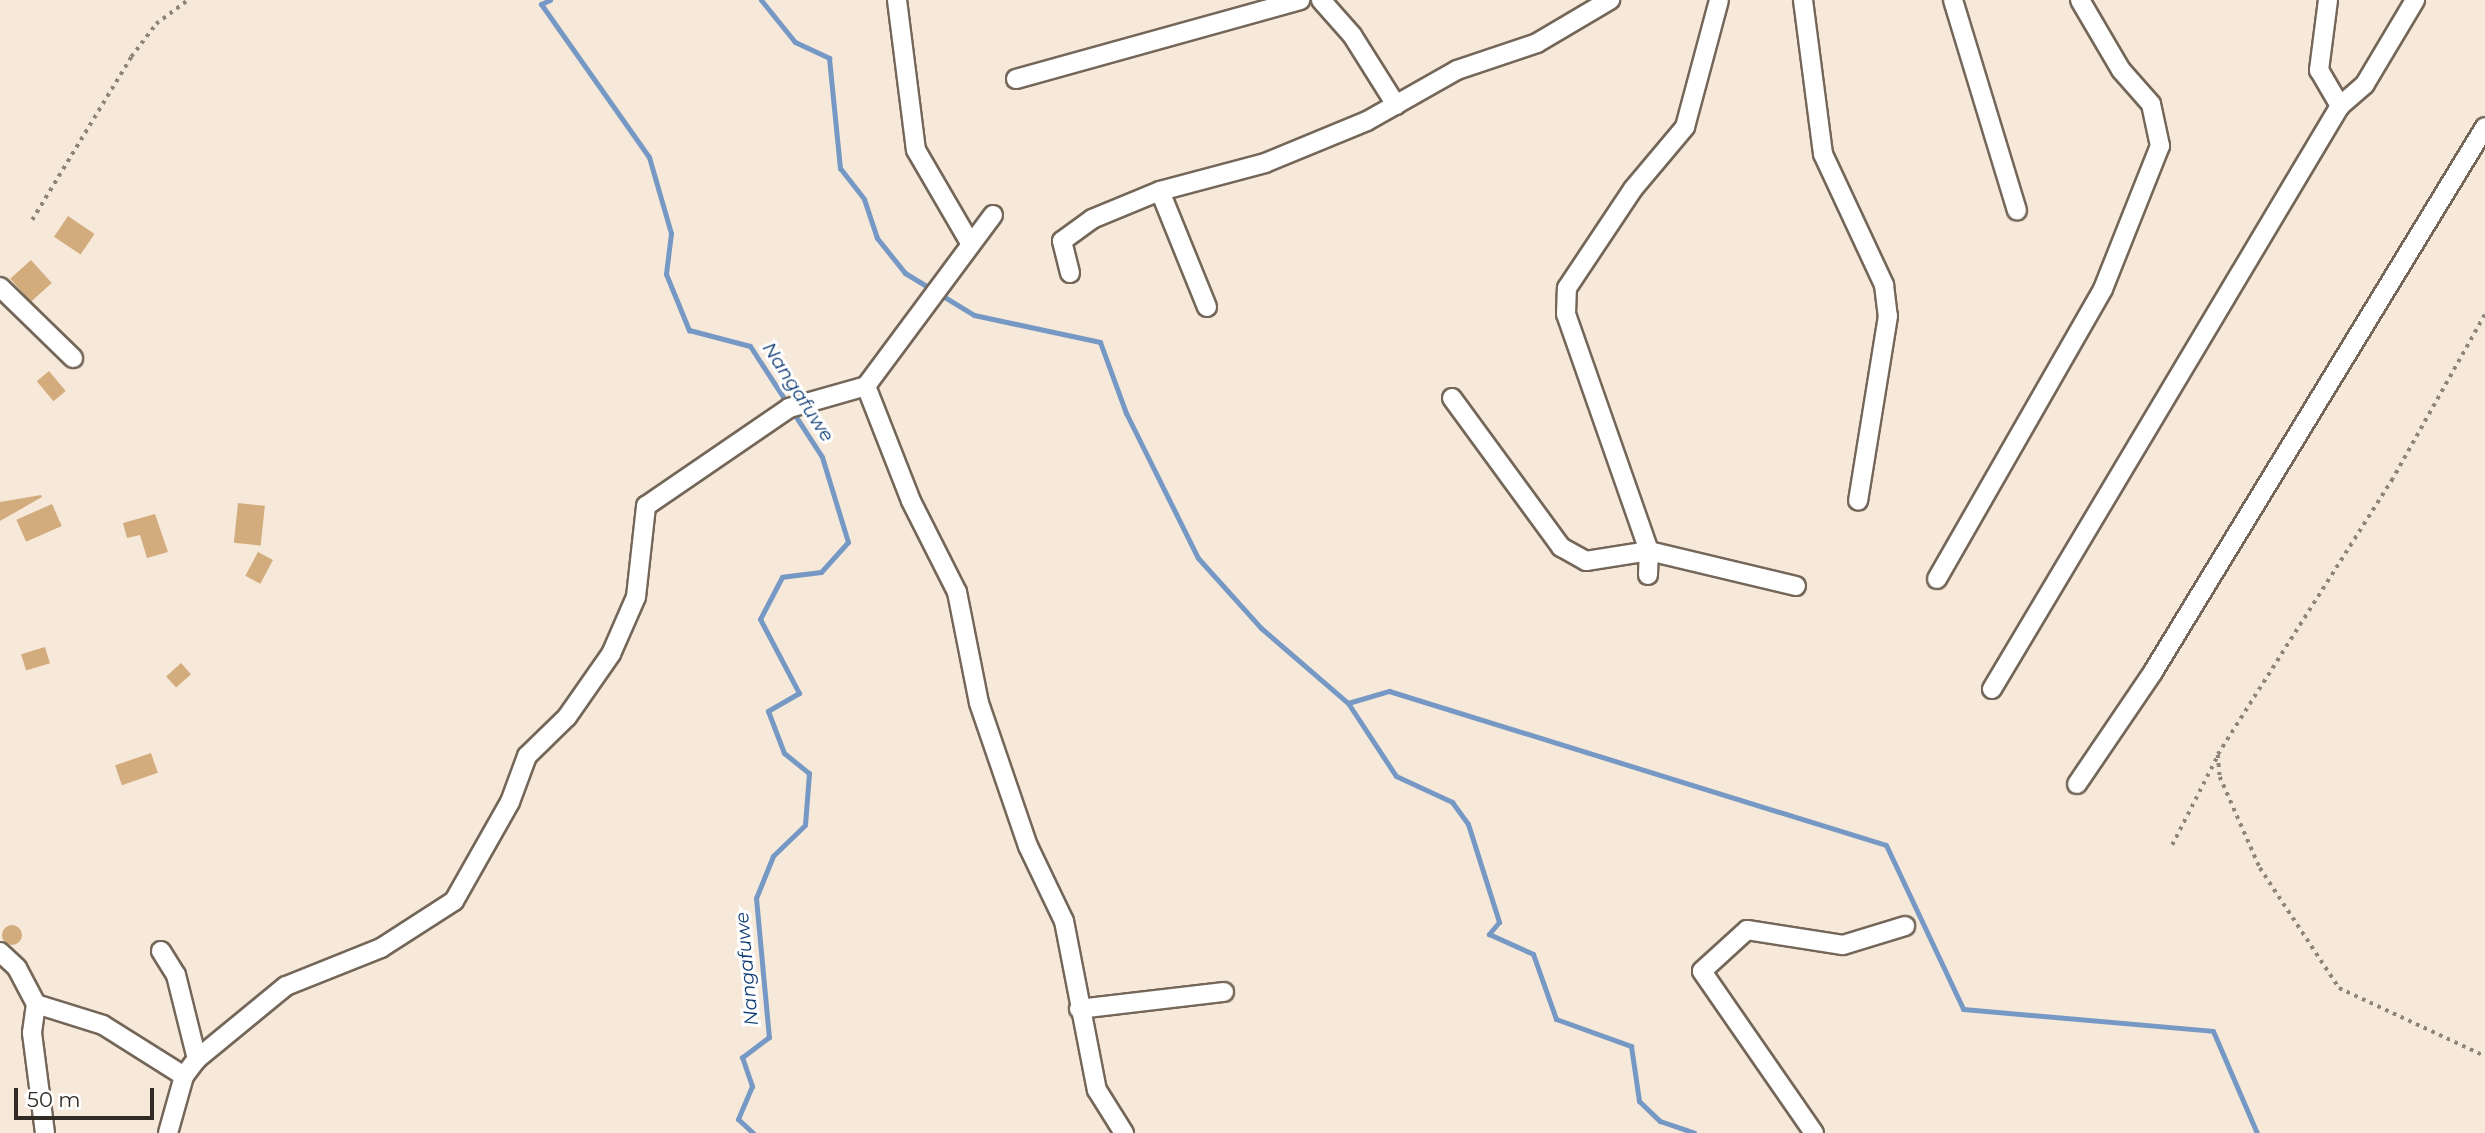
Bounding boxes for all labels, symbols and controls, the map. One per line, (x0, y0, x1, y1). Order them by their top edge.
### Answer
water label: Nangafuwe (757, 338, 839, 446)
water label: Nangafuwe (731, 911, 763, 1027)
scale bar (18, 1074, 158, 1118)
text: 50 m (27, 1087, 81, 1112)

